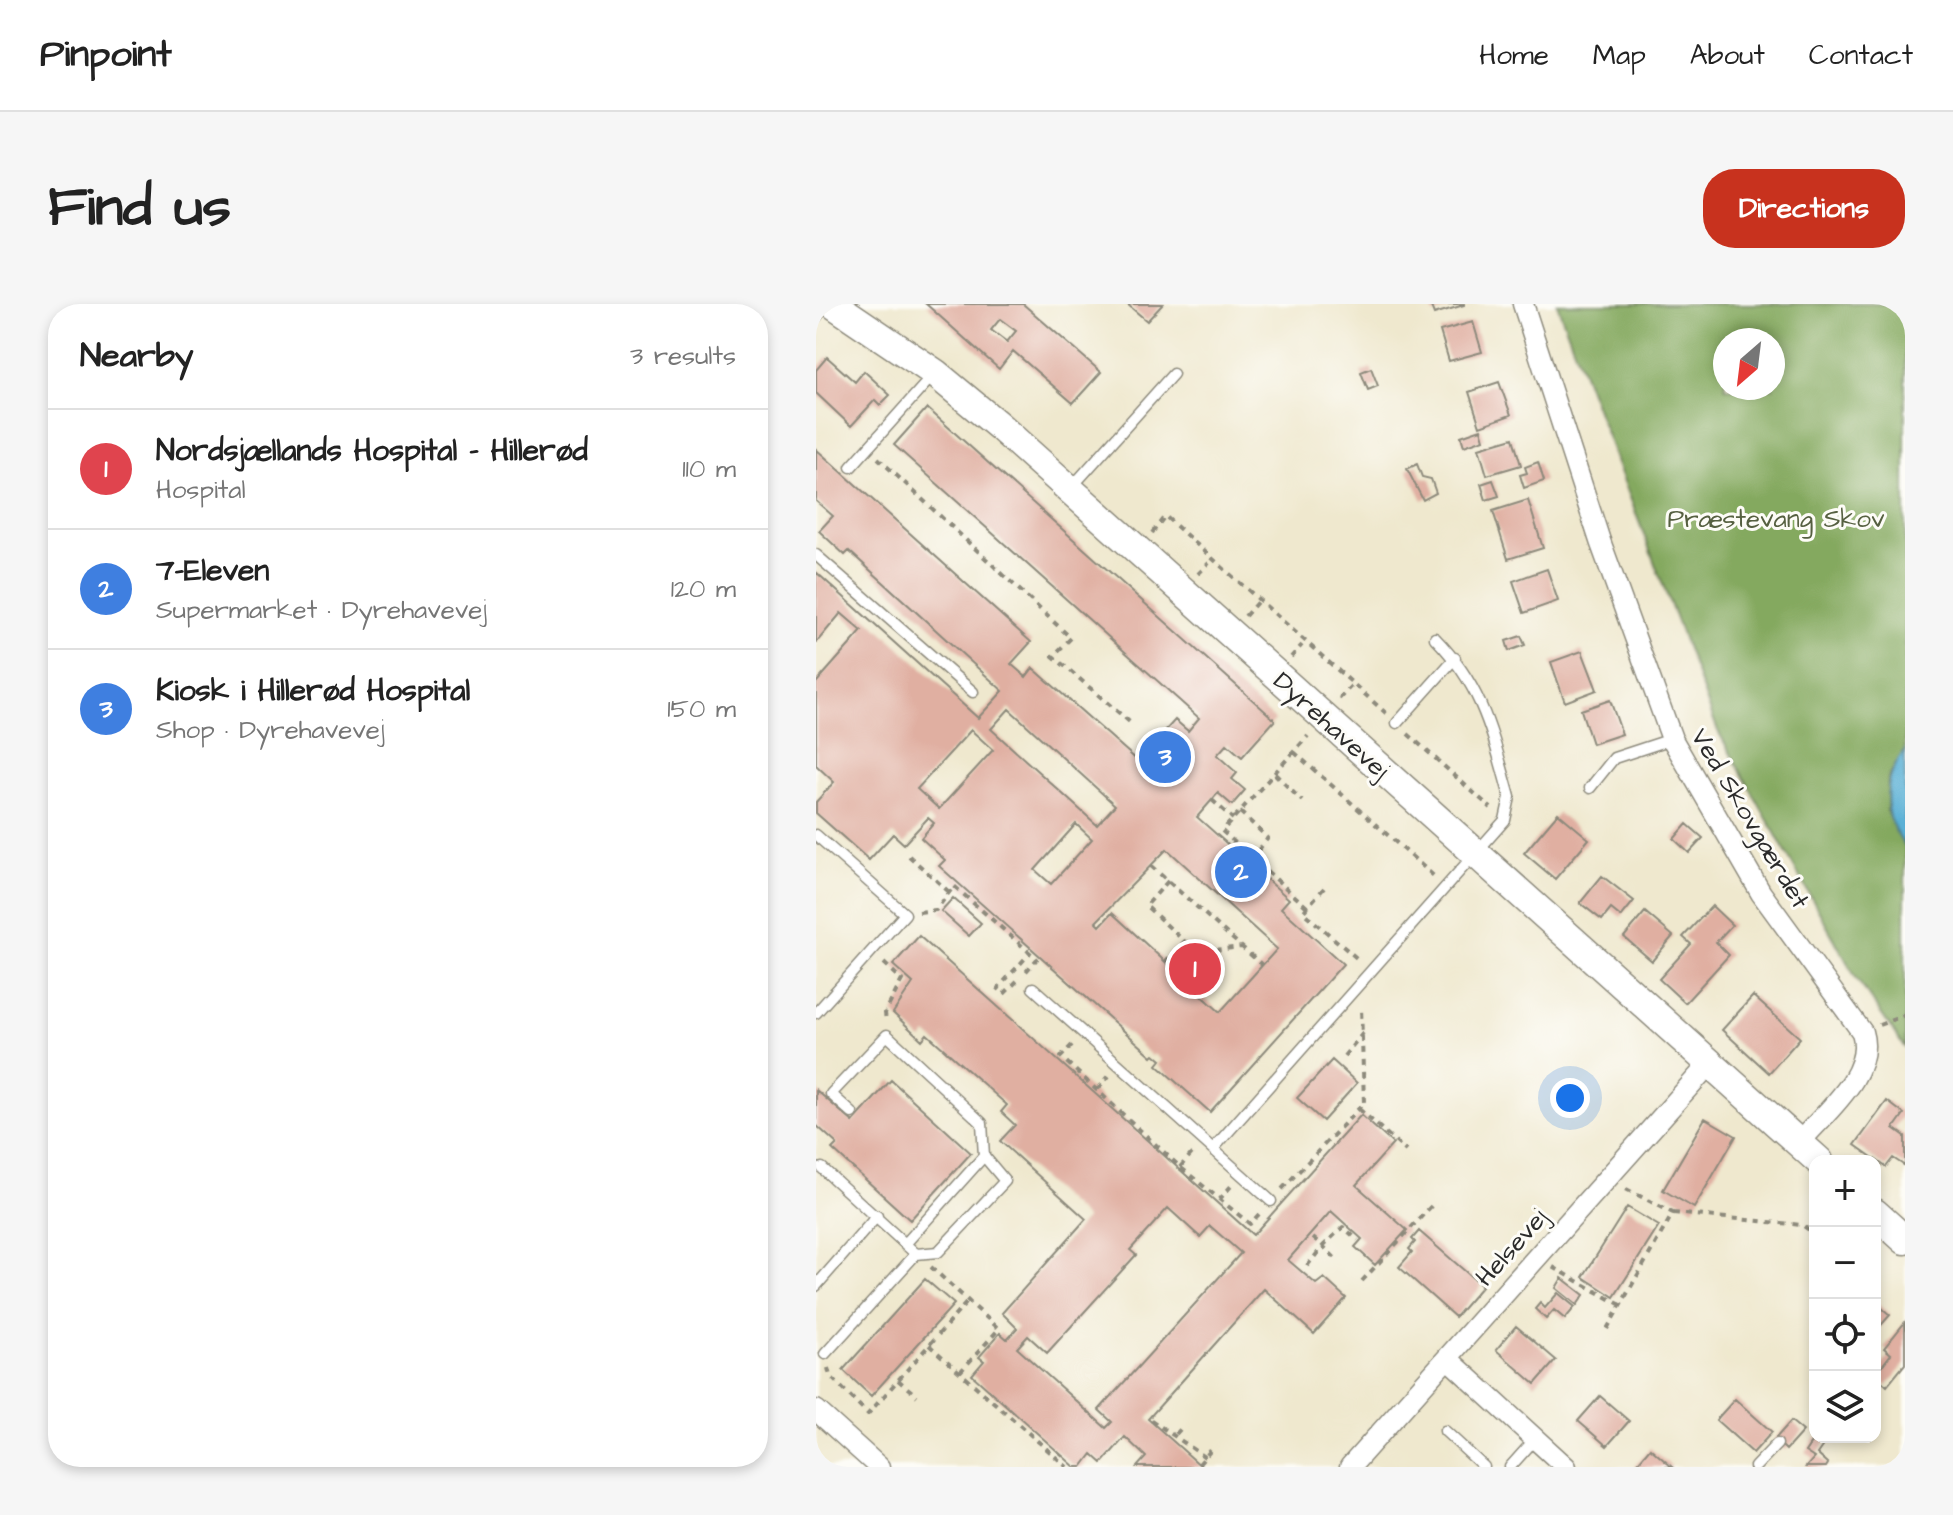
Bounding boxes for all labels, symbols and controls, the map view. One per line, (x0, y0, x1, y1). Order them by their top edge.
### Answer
text: Pinpoint (40, 29, 172, 81)
text: Home (1479, 36, 1549, 75)
text: Map (1593, 36, 1646, 75)
text: About (1690, 36, 1765, 75)
text: Contact (1809, 36, 1913, 75)
text: Find us (48, 169, 231, 247)
button: Directions (1703, 169, 1905, 248)
north arrow (1713, 328, 1785, 400)
text: Nearby (80, 332, 194, 380)
text: 3 results (630, 338, 736, 374)
text: Nordsjællands Hospital - Hillerød (156, 430, 588, 472)
text: 1 (104, 451, 108, 487)
text: 110 m (682, 451, 736, 487)
text: Hospital (156, 472, 246, 508)
park label: Præstevang Skov (1668, 501, 1885, 539)
text: 7-Eleven (156, 550, 269, 592)
text: 2 (99, 571, 113, 607)
text: 120 m (671, 571, 736, 607)
text: Supermarket · Dyrehavevej (156, 592, 487, 628)
street label: Dyrehavevej (1264, 664, 1398, 789)
text: Kiosk i Hillerød Hospital (156, 670, 470, 712)
text: 3 (99, 691, 113, 727)
text: 150 m (667, 691, 736, 727)
text: Shop · Dyrehavevej (156, 712, 385, 748)
street label: Ved Skovgærdet (1680, 722, 1819, 917)
pin: 3 (1139, 727, 1191, 787)
pin: 2 (1215, 842, 1267, 902)
pin: 1 (1169, 939, 1221, 999)
your location (1550, 1078, 1590, 1118)
map controls (1809, 1155, 1881, 1443)
button: + (1809, 1155, 1881, 1227)
street label: Helsevej (1467, 1201, 1557, 1294)
button: − (1809, 1227, 1881, 1299)
button: locate (1809, 1299, 1881, 1371)
button: layers (1809, 1371, 1881, 1443)

